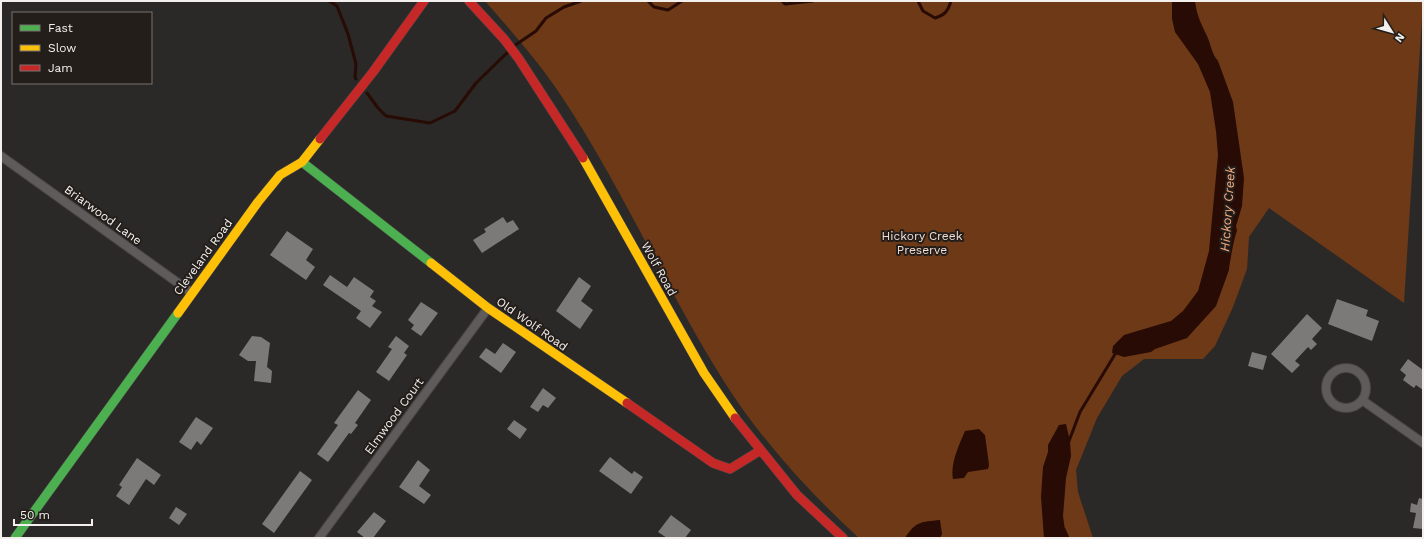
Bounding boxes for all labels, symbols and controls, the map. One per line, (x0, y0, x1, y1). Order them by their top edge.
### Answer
legend (12, 12, 152, 84)
north arrow (1372, 12, 1412, 52)
text: Fast (48, 21, 73, 35)
text: N (1392, 31, 1407, 45)
text: Slow (48, 41, 76, 55)
text: Jam (48, 61, 73, 75)
water label: Hickory Creek (1217, 165, 1238, 252)
street label: Briarwood Lane (62, 182, 144, 248)
street label: Cleveland Road (171, 216, 235, 298)
park label: Hickory Creek Preserve (882, 229, 963, 257)
street label: Wolf Road (638, 240, 680, 298)
street label: Old Wolf Road (494, 294, 570, 354)
street label: Elmwood Court (362, 375, 426, 457)
scale bar (14, 501, 92, 527)
text: 50 m (20, 508, 50, 522)

